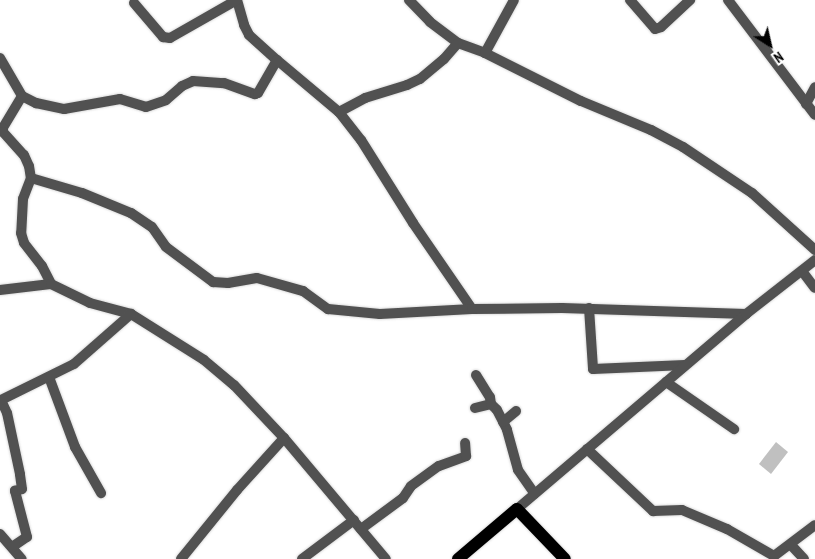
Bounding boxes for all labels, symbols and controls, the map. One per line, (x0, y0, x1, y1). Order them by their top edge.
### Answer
north arrow (745, 20, 795, 70)
text: N (770, 48, 787, 67)

